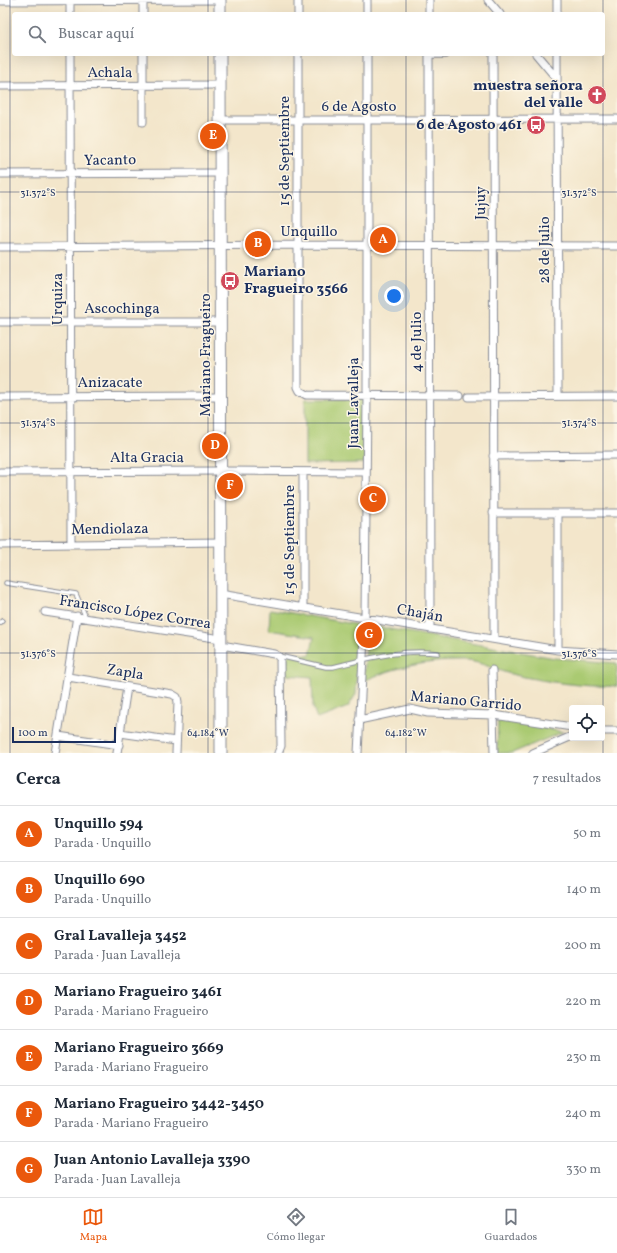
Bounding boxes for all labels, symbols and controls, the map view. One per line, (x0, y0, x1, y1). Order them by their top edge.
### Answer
search box (12, 12, 605, 56)
icon: search (26, 23, 48, 45)
text: Buscar aquí (58, 24, 134, 45)
street label: Achala (88, 63, 132, 84)
place label: muestra señora del valle (473, 76, 583, 114)
church icon: muestra señora del valle (586, 84, 608, 106)
street label: 15 de Septiembre (275, 96, 296, 206)
street label: 6 de Agosto (322, 97, 396, 118)
bus stop icon: 6 de Agosto 461 (525, 114, 547, 136)
place label: 6 de Agosto 461 (416, 115, 522, 136)
pin: E (200, 121, 226, 151)
street label: Yacanto (84, 150, 136, 172)
text: 31.372°S (20, 186, 56, 200)
street label: Jujuy (471, 186, 492, 220)
text: 31.372°S (561, 186, 597, 200)
street label: 28 de Julio (535, 216, 556, 284)
street label: Unquillo (280, 222, 338, 243)
pin: A (370, 225, 396, 255)
pin: B (245, 229, 271, 259)
place label: Mariano Fragueiro 3566 (244, 262, 348, 300)
bus stop icon: Mariano Fragueiro 3566 (219, 270, 241, 292)
street label: Urquiza (48, 273, 69, 325)
your location (384, 286, 404, 306)
street label: Mariano Fragueiro (196, 293, 217, 417)
street label: Ascochinga (84, 299, 160, 320)
street label: 4 de Julio (407, 312, 428, 372)
street label: Juan Lavalleja (344, 357, 365, 449)
street label: Anizacate (77, 373, 143, 394)
text: 31.374°S (21, 416, 55, 430)
text: 31.374°S (562, 416, 596, 430)
pin: D (202, 431, 228, 461)
street label: Alta Gracia (110, 448, 184, 469)
pin: F (217, 471, 243, 501)
pin: C (360, 484, 386, 514)
street label: 15 de Septiembre (280, 485, 301, 595)
street label: Mendiolaza (71, 519, 149, 541)
street label: Francisco López Correa (58, 591, 212, 635)
street label: Chaján (395, 600, 445, 628)
pin: G (356, 620, 382, 650)
text: 31.376°S (20, 647, 56, 661)
text: 31.376°S (561, 647, 597, 661)
street label: Zapla (105, 660, 145, 686)
street label: Mariano Garrido (409, 687, 523, 717)
map controls (569, 705, 605, 741)
button: locate (569, 705, 605, 741)
scale bar (12, 725, 116, 744)
text: 100 m (18, 726, 48, 741)
text: 64.184°W (187, 726, 229, 740)
text: 64.182°W (385, 726, 427, 740)
text: Cerca (16, 768, 61, 791)
text: 7 resultados (533, 770, 601, 788)
text: Unquillo 594 (54, 814, 143, 835)
text: A (24, 825, 34, 843)
text: 50 m (573, 825, 601, 843)
text: Parada · Unquillo (54, 835, 151, 853)
text: Unquillo 690 (54, 870, 145, 891)
text: B (25, 881, 33, 899)
text: 140 m (567, 881, 601, 899)
text: Parada · Unquillo (54, 891, 151, 909)
text: Gral Lavalleja 3452 (54, 926, 187, 947)
text: C (25, 937, 33, 955)
text: 200 m (564, 937, 601, 955)
text: Parada · Juan Lavalleja (54, 947, 181, 965)
text: Mariano Fragueiro 3461 (54, 982, 222, 1003)
text: D (24, 993, 34, 1011)
text: 220 m (565, 993, 601, 1011)
text: Parada · Mariano Fragueiro (54, 1003, 208, 1021)
text: Mariano Fragueiro 3669 (54, 1038, 224, 1059)
text: E (25, 1049, 33, 1067)
text: 230 m (566, 1049, 601, 1067)
text: Parada · Mariano Fragueiro (54, 1059, 208, 1077)
text: Mariano Fragueiro 3442-3450 (54, 1094, 264, 1115)
text: F (25, 1105, 33, 1123)
text: 240 m (565, 1105, 601, 1123)
text: Parada · Mariano Fragueiro (54, 1115, 208, 1133)
text: Juan Antonio Lavalleja 3390 (54, 1150, 250, 1171)
text: G (24, 1161, 34, 1179)
text: 330 m (566, 1161, 601, 1179)
text: Parada · Juan Lavalleja (54, 1171, 181, 1189)
tab: Mapa (80, 1206, 107, 1245)
tab: Cómo llegar (267, 1206, 325, 1245)
tab: Guardados (484, 1206, 537, 1245)

